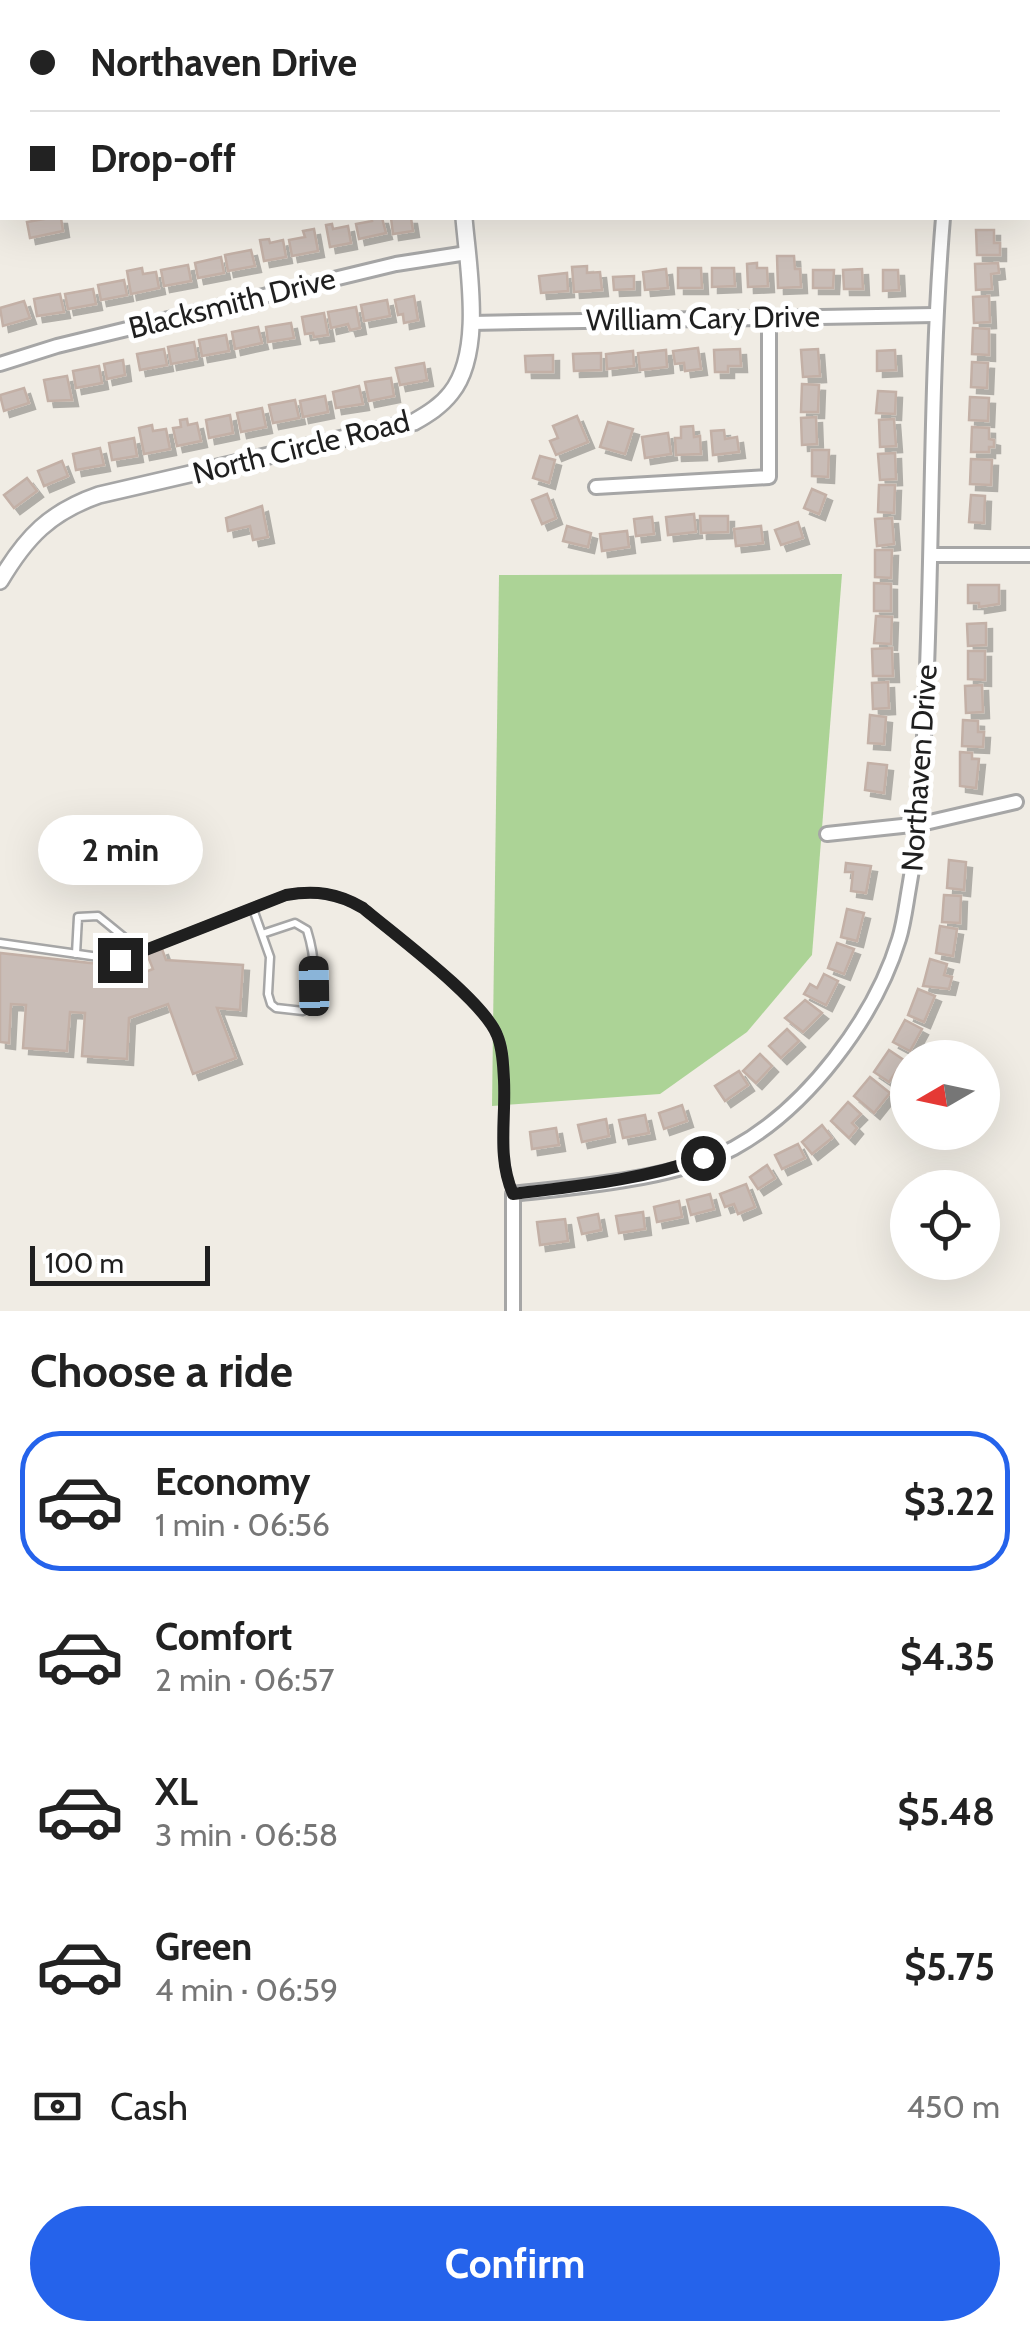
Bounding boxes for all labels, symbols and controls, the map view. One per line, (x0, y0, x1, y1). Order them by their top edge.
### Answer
text: Northaven Drive (90, 39, 357, 86)
text: Drop-off (90, 135, 236, 182)
street label: Blacksmith Drive (125, 259, 339, 347)
street label: William Cary Drive (586, 297, 820, 339)
street label: North Circle Road (189, 402, 413, 492)
street label: Northaven Drive (893, 663, 945, 873)
callout: 2 min (38, 815, 202, 885)
text: 2 min (82, 830, 159, 869)
route end (98, 938, 143, 983)
car (298, 956, 330, 1016)
north arrow (890, 1040, 1000, 1150)
map controls (890, 1040, 1000, 1280)
route start (681, 1136, 726, 1181)
button: locate (890, 1170, 1000, 1280)
scale bar (30, 1241, 210, 1286)
text: 100 m (45, 1246, 124, 1280)
text: Choose a ride (30, 1344, 293, 1398)
icon: car (35, 1456, 125, 1546)
text: Economy (155, 1458, 310, 1505)
text: $3.22 (904, 1478, 995, 1525)
text: 1 min · 06:56 (155, 1505, 330, 1544)
icon: car (35, 1611, 125, 1701)
text: Comfort (155, 1613, 292, 1660)
text: $4.35 (900, 1633, 995, 1680)
text: 2 min · 06:57 (155, 1660, 334, 1699)
icon: car (35, 1766, 125, 1856)
text: XL (155, 1768, 198, 1815)
text: $5.48 (898, 1788, 995, 1835)
text: 3 min · 06:58 (155, 1815, 338, 1854)
icon: car (35, 1921, 125, 2011)
text: Green (155, 1923, 252, 1970)
text: $5.75 (904, 1943, 995, 1990)
text: 4 min · 06:59 (155, 1970, 338, 2009)
icon: cash (30, 2079, 85, 2134)
text: Cash (110, 2083, 188, 2130)
text: 450 m (907, 2087, 1000, 2126)
button: Confirm (30, 2206, 1000, 2321)

